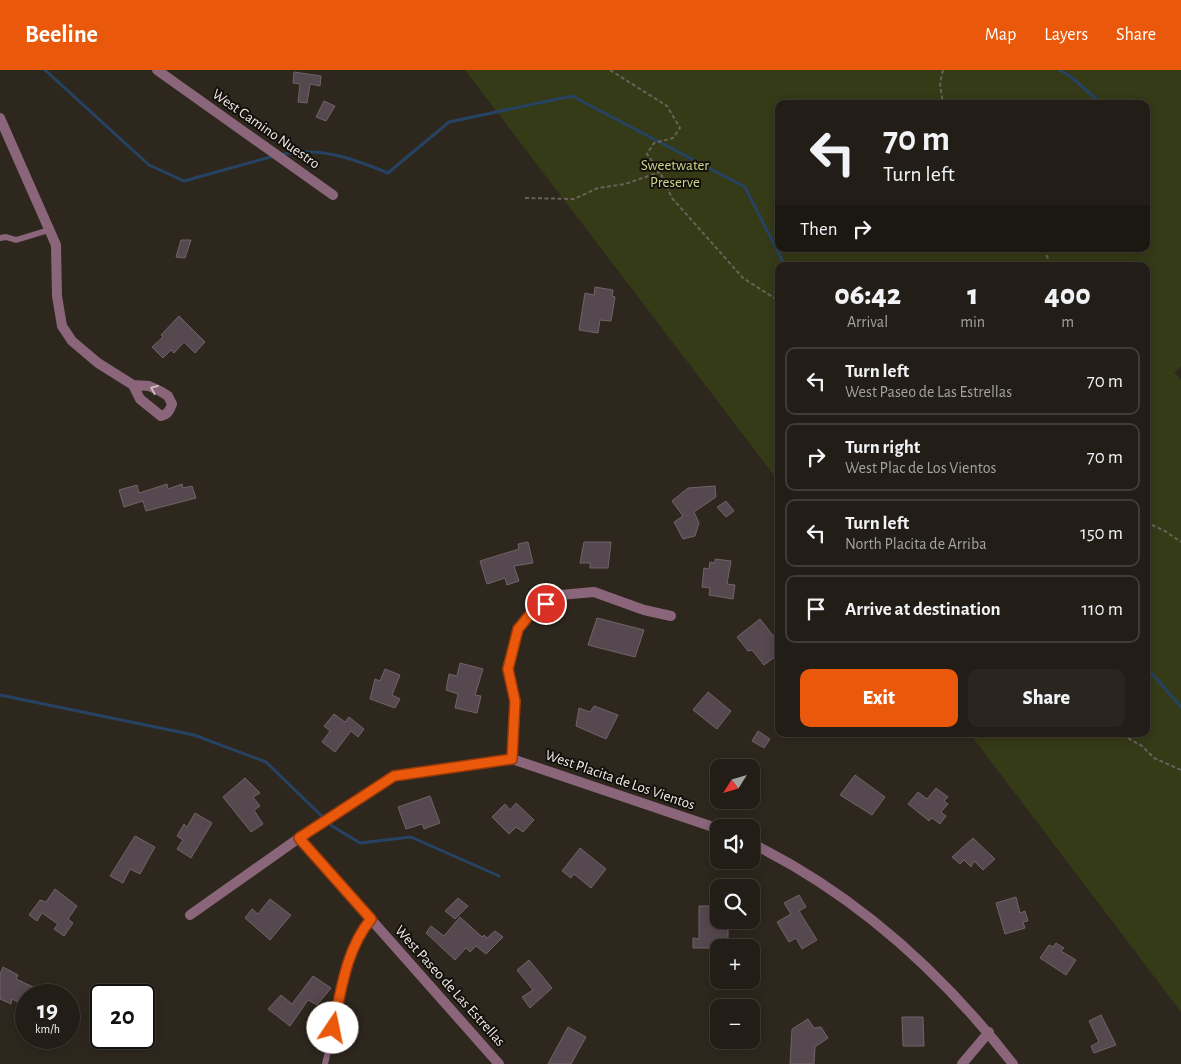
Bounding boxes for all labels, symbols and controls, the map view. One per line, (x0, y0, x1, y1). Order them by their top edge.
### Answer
text: Beeline (25, 23, 98, 47)
text: Map (985, 26, 1016, 44)
text: Layers (1044, 26, 1088, 44)
text: Share (1116, 26, 1156, 44)
street label: West Camino Nuestro (210, 86, 322, 172)
icon: left (800, 120, 865, 185)
text: 70 m (883, 122, 950, 157)
park label: Sweetwater Preserve (641, 158, 709, 190)
text: Turn left (883, 163, 955, 185)
icon: right (848, 215, 876, 243)
text: Then (800, 220, 838, 239)
text: 06:42 (834, 280, 901, 310)
text: 1 (967, 280, 978, 310)
text: 400 (1044, 280, 1091, 310)
text: Arrival (847, 314, 888, 330)
text: min (960, 314, 985, 330)
text: m (1061, 314, 1074, 330)
text: Turn left (845, 362, 909, 381)
icon: left (802, 367, 830, 395)
text: 70 m (1087, 372, 1123, 391)
text: West Paseo de Las Estrellas (845, 384, 1012, 400)
one-way arrow (150, 385, 159, 396)
text: Turn right (845, 438, 920, 457)
icon: right (802, 443, 830, 471)
text: 70 m (1087, 448, 1123, 467)
text: West Plac de Los Vientos (845, 460, 996, 476)
text: Turn left (845, 514, 909, 533)
icon: left (802, 519, 830, 547)
text: 150 m (1080, 524, 1123, 543)
text: North Placita de Arriba (845, 536, 987, 552)
pin (525, 583, 567, 625)
icon: arrive (532, 590, 560, 618)
icon: arrive (802, 595, 830, 623)
text: Arrive at destination (845, 600, 1001, 619)
text: 110 m (1082, 600, 1123, 619)
button: Exit (800, 669, 958, 727)
button: Share (968, 669, 1125, 727)
street label: West Placita de Los Vientos (543, 747, 697, 813)
north arrow (710, 759, 760, 809)
map controls (710, 759, 760, 1049)
button: sound (710, 819, 760, 869)
button: search (710, 879, 760, 929)
street label: West Paseo de Las Estrellas (392, 923, 508, 1049)
button: + (710, 939, 760, 989)
speed limit sign: 20 (90, 984, 155, 1049)
text: 19 (37, 998, 58, 1023)
button: − (710, 999, 760, 1049)
position arrow (306, 1001, 358, 1053)
text: km/h (35, 1023, 60, 1035)

